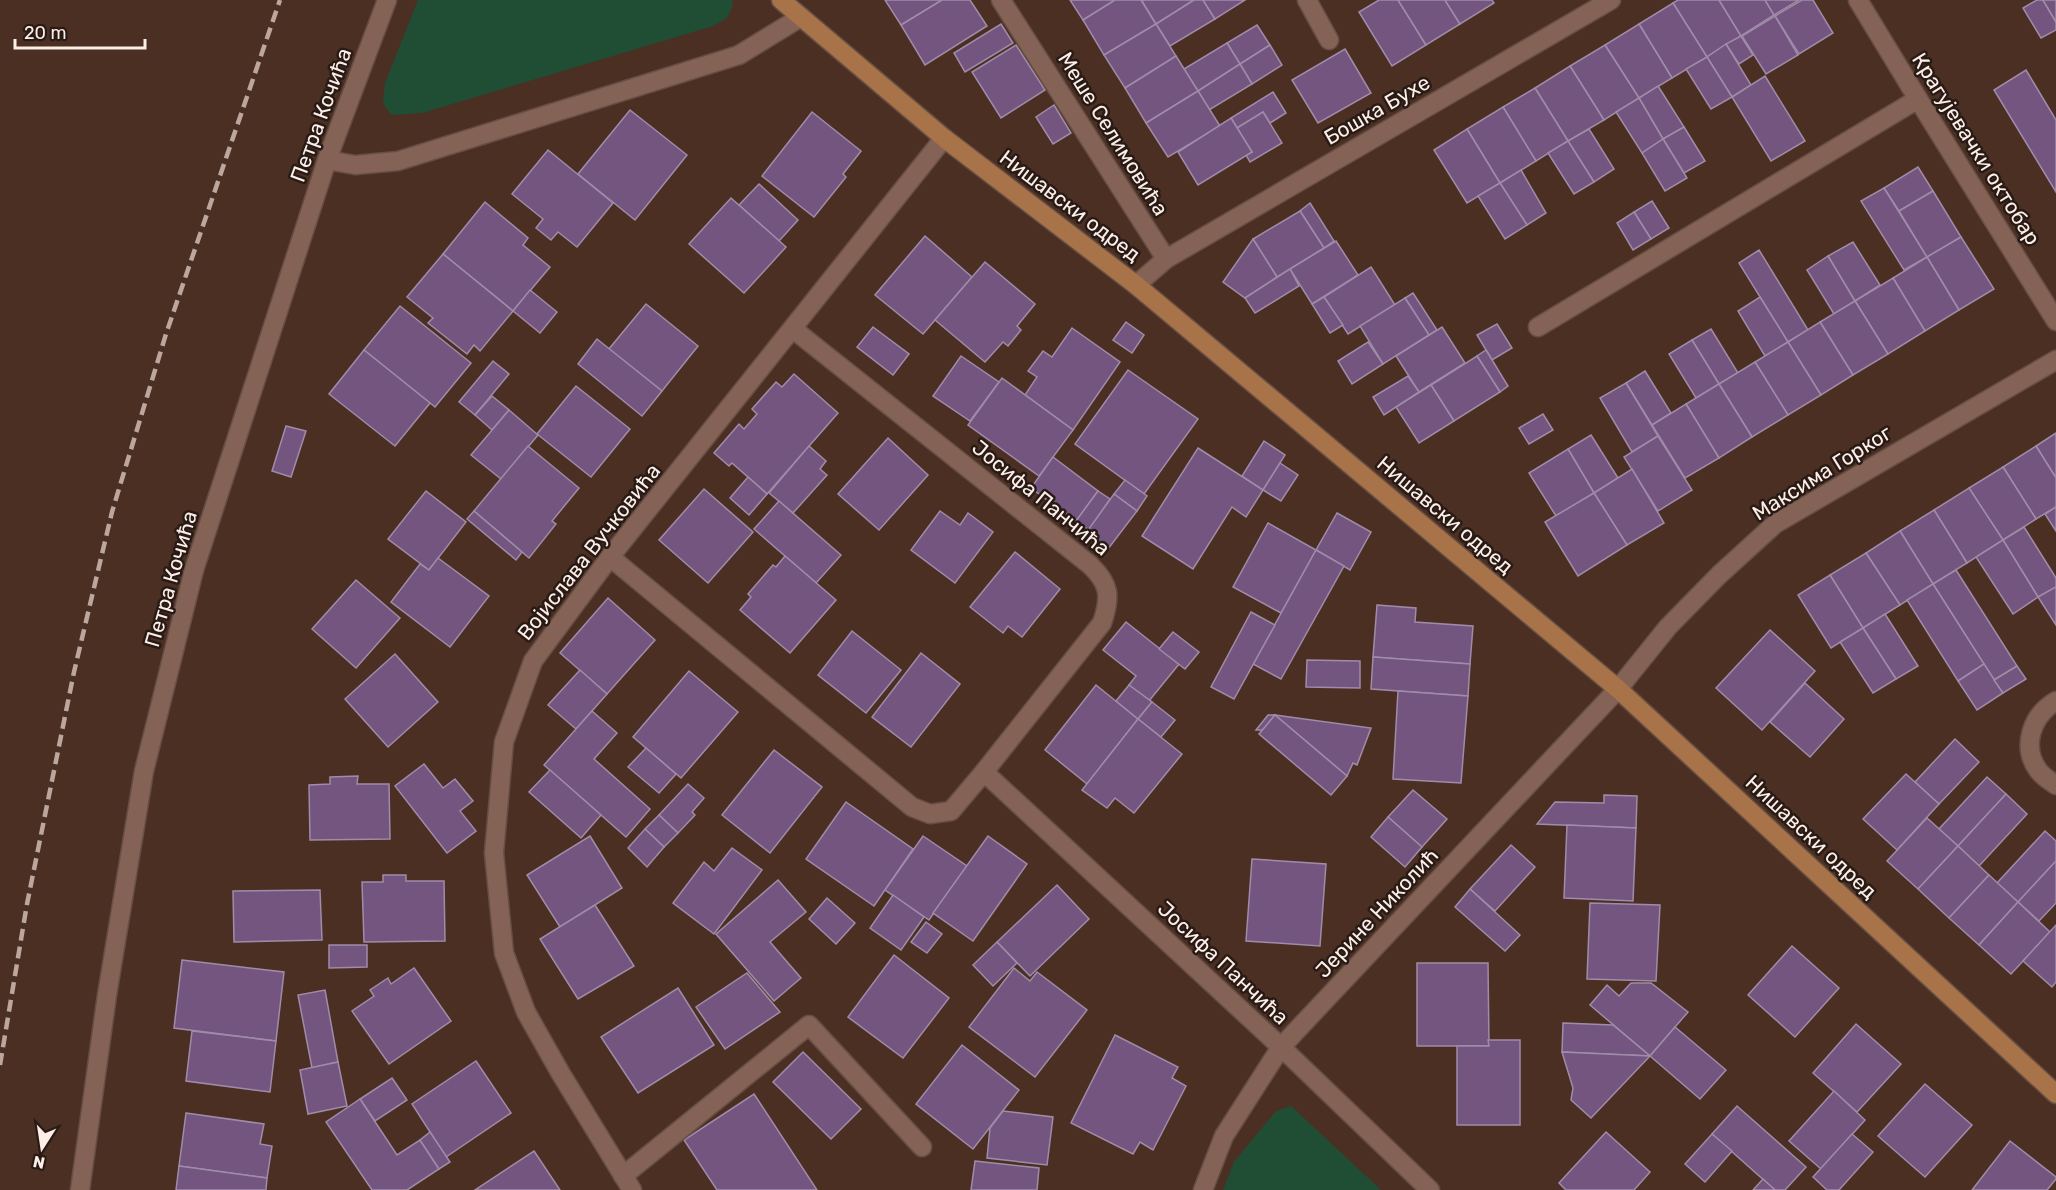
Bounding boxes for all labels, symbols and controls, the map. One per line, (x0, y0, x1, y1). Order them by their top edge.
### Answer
scale bar (15, 12, 146, 50)
text: 20 m (24, 22, 66, 44)
street label: Петра Кочића (285, 45, 356, 185)
street label: Меше Селимовића (1053, 47, 1174, 220)
street label: Крагујевачки октобар (1907, 48, 2046, 249)
street label: Бошка Бухе (1319, 69, 1434, 150)
street label: Нишавски одред (995, 144, 1146, 267)
street label: Максима Горког (1748, 420, 1896, 525)
street label: Јосифа Панчића (967, 434, 1115, 561)
street label: Нишавски одред (1372, 450, 1518, 579)
street label: Војислава Вучковића (512, 458, 665, 645)
street label: Петра Кочића (139, 508, 202, 650)
street label: Нишавски одред (1741, 770, 1882, 904)
street label: Јерине Николић (1310, 843, 1443, 983)
street label: Јосифа Панчића (1153, 896, 1294, 1030)
north arrow (12, 1118, 72, 1178)
text: N (31, 1152, 47, 1173)

